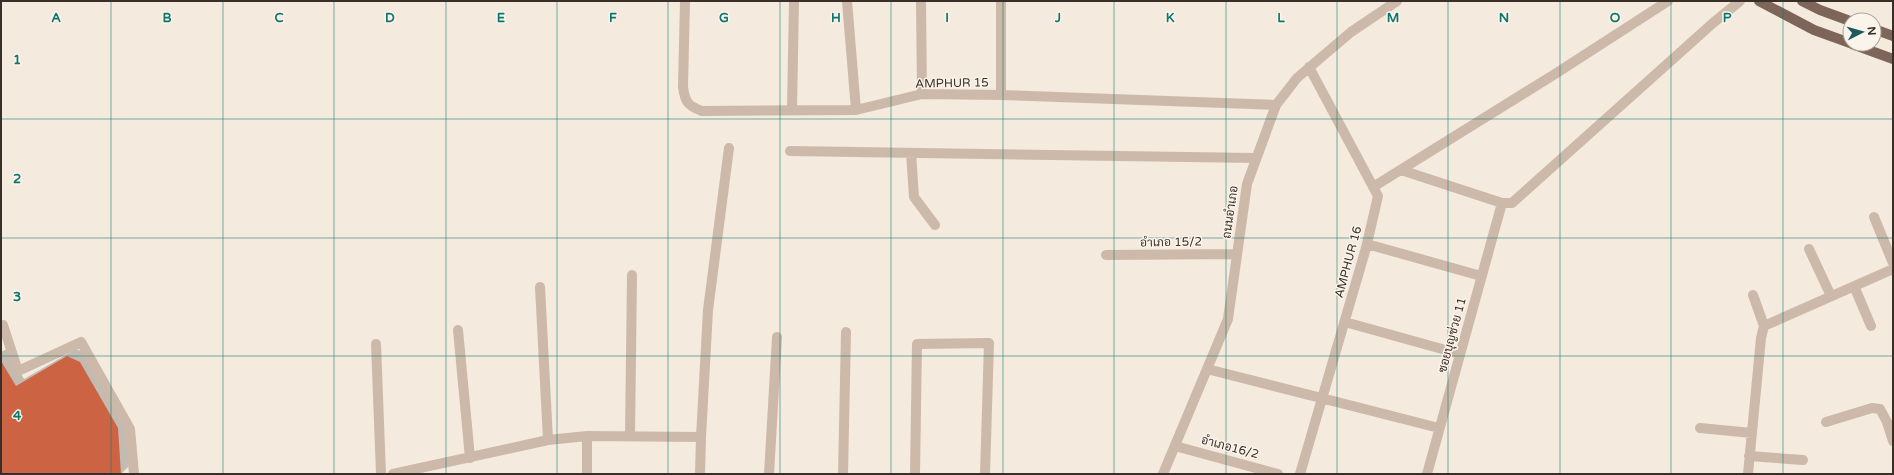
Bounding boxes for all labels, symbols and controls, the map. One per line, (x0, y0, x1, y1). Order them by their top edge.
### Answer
text: A (51, 10, 61, 26)
text: B (162, 10, 172, 26)
text: C (274, 10, 284, 26)
text: D (385, 10, 395, 26)
text: E (497, 10, 505, 26)
text: F (609, 10, 617, 26)
text: G (719, 10, 729, 26)
text: H (831, 10, 841, 26)
text: I (945, 10, 949, 26)
text: J (1054, 10, 1061, 26)
text: K (1166, 10, 1175, 26)
text: L (1277, 10, 1285, 26)
text: M (1387, 10, 1399, 26)
text: N (1499, 10, 1509, 26)
text: O (1610, 10, 1621, 26)
text: P (1723, 10, 1732, 26)
north arrow (1842, 12, 1882, 52)
text: N (1865, 26, 1878, 36)
text: 1 (13, 52, 21, 68)
street label: AMPHUR 15 (915, 75, 989, 91)
text: 2 (13, 171, 21, 187)
street label: ถนนอำเภอ (1219, 185, 1241, 239)
street label: AMPHUR 16 (1332, 225, 1364, 299)
street label: อำเภอ 15/2 (1140, 234, 1202, 250)
text: 3 (13, 289, 21, 305)
street label: ซอยบุญช่วย 11 (1435, 296, 1471, 375)
text: 4 (13, 408, 22, 424)
street label: อำเภอ16/2 (1200, 433, 1260, 461)

